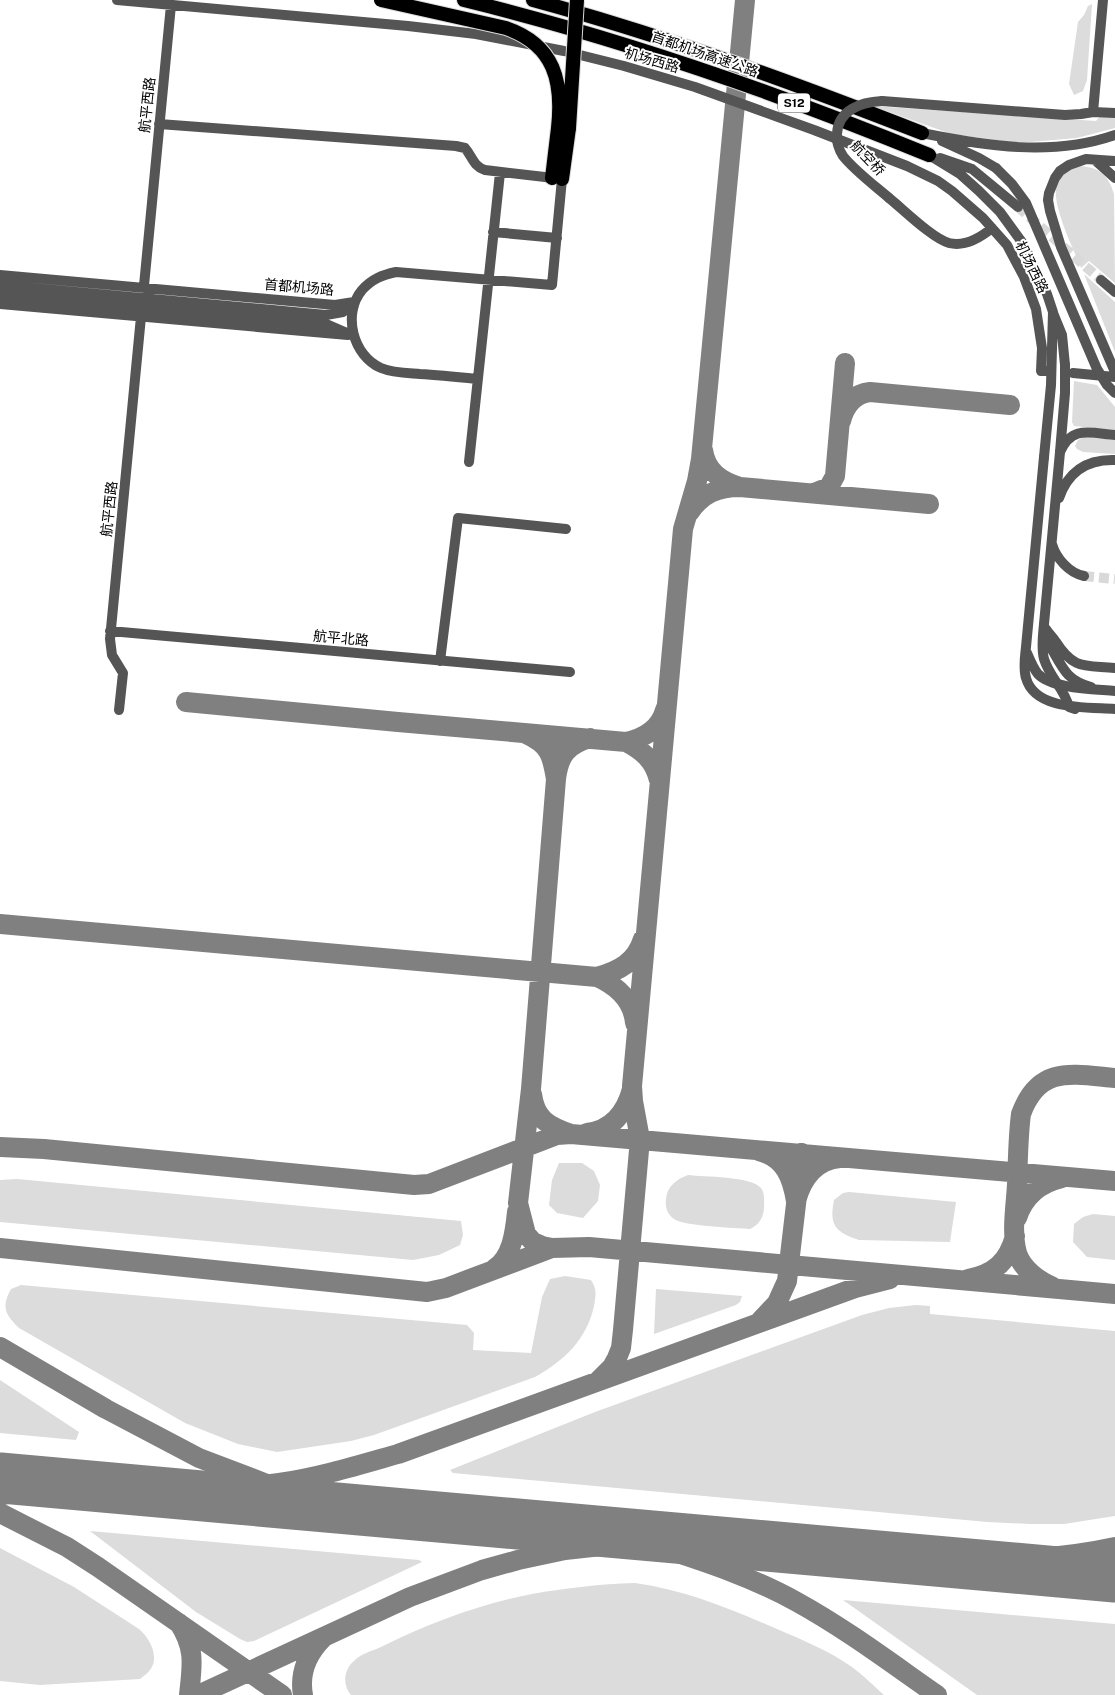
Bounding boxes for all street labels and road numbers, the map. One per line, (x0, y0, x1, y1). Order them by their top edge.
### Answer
street label: 首都机场高速公路 (649, 28, 761, 80)
street label: 机场西路 (623, 45, 681, 75)
street label: 航平西路 (136, 76, 158, 134)
road number: S12 (778, 94, 810, 112)
street label: 航空桥 (848, 137, 888, 179)
street label: 机场西路 (1013, 238, 1051, 296)
street label: 首都机场路 (263, 276, 335, 298)
street label: 航平西路 (98, 480, 120, 538)
street label: 航平北路 (312, 628, 370, 648)

